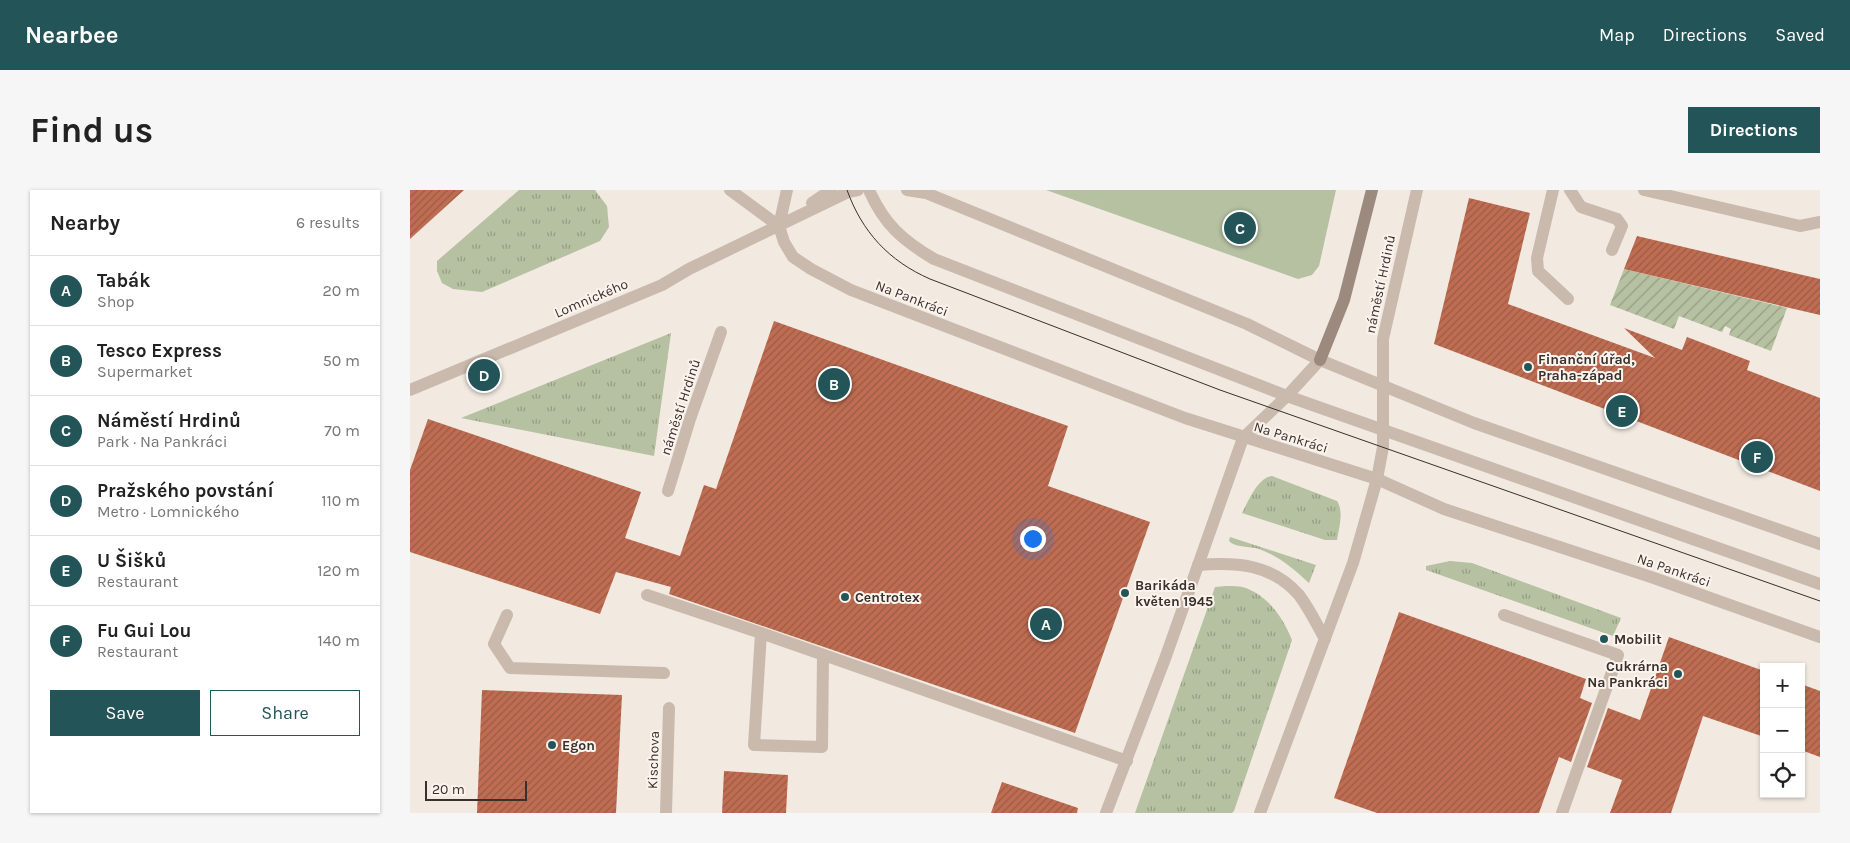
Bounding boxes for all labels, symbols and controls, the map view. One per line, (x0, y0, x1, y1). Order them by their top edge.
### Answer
text: Nearbee (25, 21, 119, 49)
text: Map (1599, 24, 1635, 46)
text: Directions (1663, 24, 1747, 46)
text: Saved (1775, 24, 1825, 46)
button: Directions (1688, 107, 1820, 153)
text: Find us (30, 110, 153, 151)
pin: C (1224, 209, 1256, 247)
text: Nearby (50, 211, 120, 235)
text: 6 results (296, 213, 360, 232)
street label: náměstí Hrdinů (1362, 233, 1399, 335)
text: Tabák (97, 270, 150, 292)
street label: Lomnického (552, 275, 631, 322)
street label: Na Pankráci (873, 277, 951, 320)
text: A (61, 281, 71, 300)
text: 20 m (322, 281, 360, 300)
text: Shop (97, 292, 134, 311)
text: Tesco Express (97, 340, 222, 362)
text: B (61, 351, 71, 370)
text: 50 m (323, 351, 360, 370)
place label: Finanční úřad, Praha-západ (1538, 351, 1635, 384)
pin: D (468, 356, 500, 394)
street label: náměstí Hrdinů (657, 357, 704, 458)
marker: Finanční úřad, Praha-západ (1522, 361, 1534, 373)
text: Supermarket (97, 362, 193, 381)
pin: B (818, 365, 850, 403)
pin: E (1606, 392, 1638, 430)
text: Náměstí Hrdinů (97, 410, 241, 432)
street label: Na Pankráci (1252, 418, 1330, 457)
text: C (61, 421, 71, 440)
text: 70 m (324, 421, 360, 440)
text: Park · Na Pankráci (97, 432, 227, 451)
pin: F (1741, 438, 1773, 476)
text: Pražského povstání (97, 480, 274, 502)
text: D (61, 491, 71, 510)
text: 110 m (321, 491, 360, 510)
text: Metro · Lomnického (97, 502, 239, 521)
your location (1020, 526, 1046, 552)
text: U Šišků (97, 550, 166, 572)
street label: Na Pankráci (1635, 550, 1713, 591)
text: E (61, 561, 71, 580)
text: 120 m (317, 561, 360, 580)
text: Restaurant (97, 572, 178, 591)
place label: Barikáda květen 1945 (1135, 577, 1213, 610)
marker: Barikáda květen 1945 (1119, 587, 1131, 599)
place label: Centrotex (855, 589, 920, 606)
marker: Centrotex (839, 591, 851, 603)
pin: A (1030, 605, 1062, 643)
text: Fu Gui Lou (97, 620, 192, 642)
text: F (62, 631, 70, 650)
text: 140 m (318, 631, 360, 650)
place label: Mobilit (1614, 631, 1662, 648)
marker: Mobilit (1598, 633, 1610, 645)
text: Restaurant (97, 642, 178, 661)
place label: Cukrárna Na Pankráci (1587, 658, 1668, 691)
map controls (1760, 663, 1805, 798)
button: + (1760, 663, 1805, 708)
marker: Cukrárna Na Pankráci (1672, 668, 1684, 680)
button: Save (50, 690, 200, 736)
button: Share (210, 690, 360, 736)
button: − (1760, 708, 1805, 753)
street label: Kischova (644, 731, 663, 789)
place label: Egon (562, 737, 595, 754)
marker: Egon (546, 739, 558, 751)
button: locate (1760, 753, 1805, 798)
scale bar (425, 778, 528, 801)
text: 20 m (432, 781, 465, 798)

